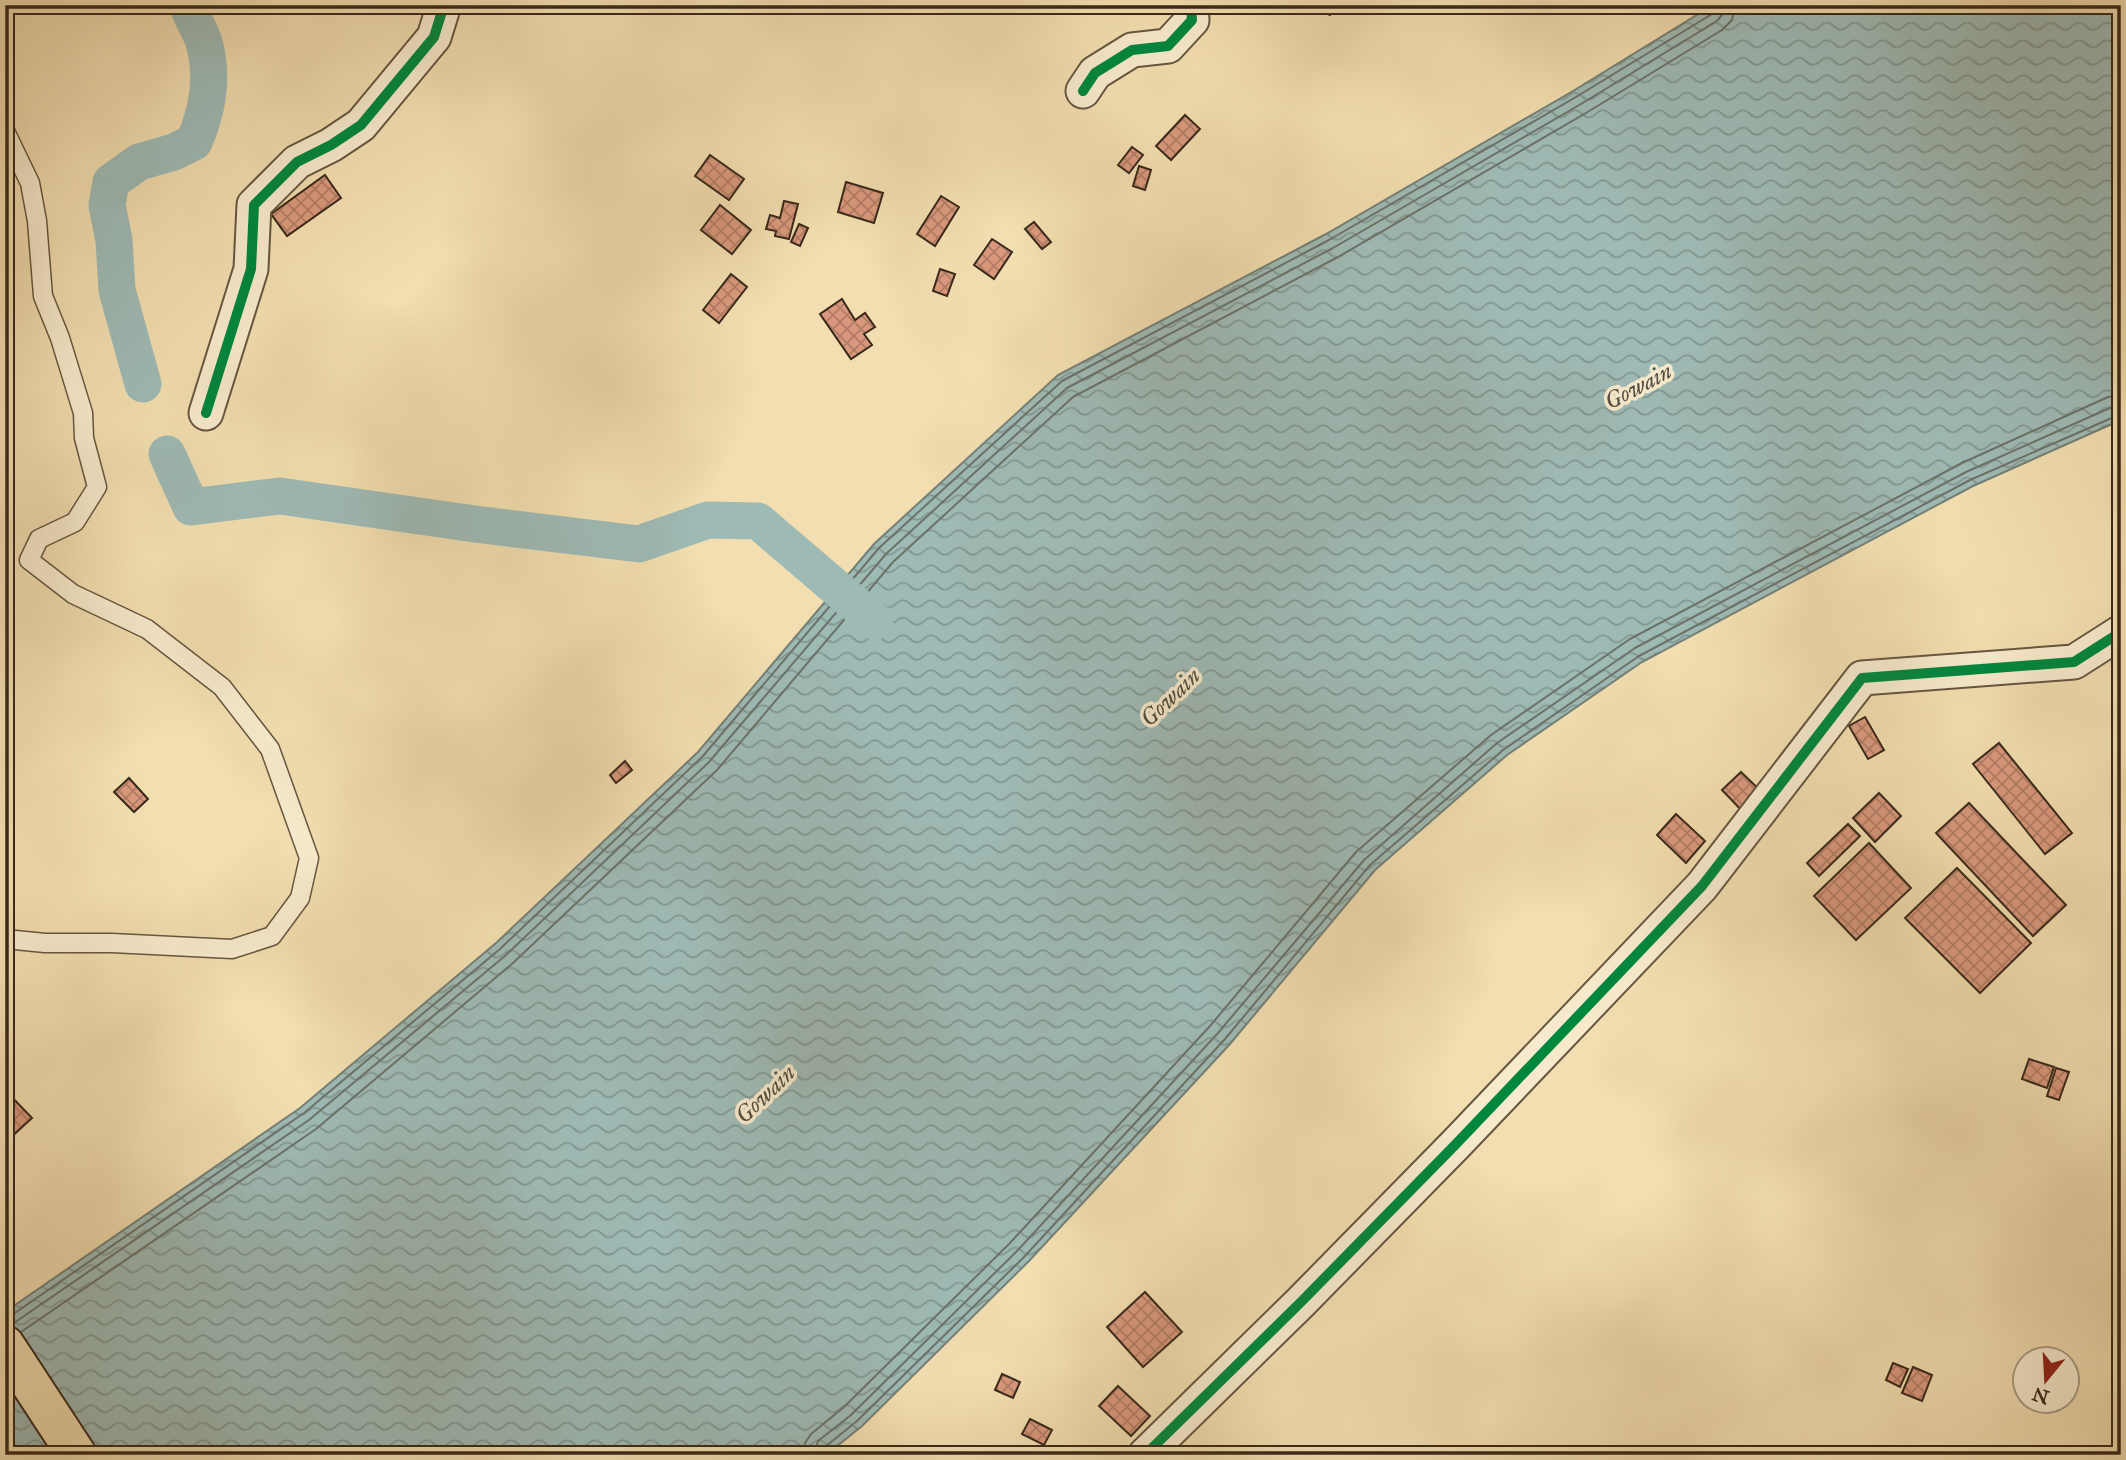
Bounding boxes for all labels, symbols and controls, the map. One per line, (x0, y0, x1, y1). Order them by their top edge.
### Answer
water label: Gowain (1600, 357, 1676, 415)
water label: Gowain (1134, 662, 1206, 732)
water label: Gowain (729, 1059, 801, 1129)
north arrow (2010, 1344, 2080, 1414)
text: N (2030, 1382, 2052, 1409)

